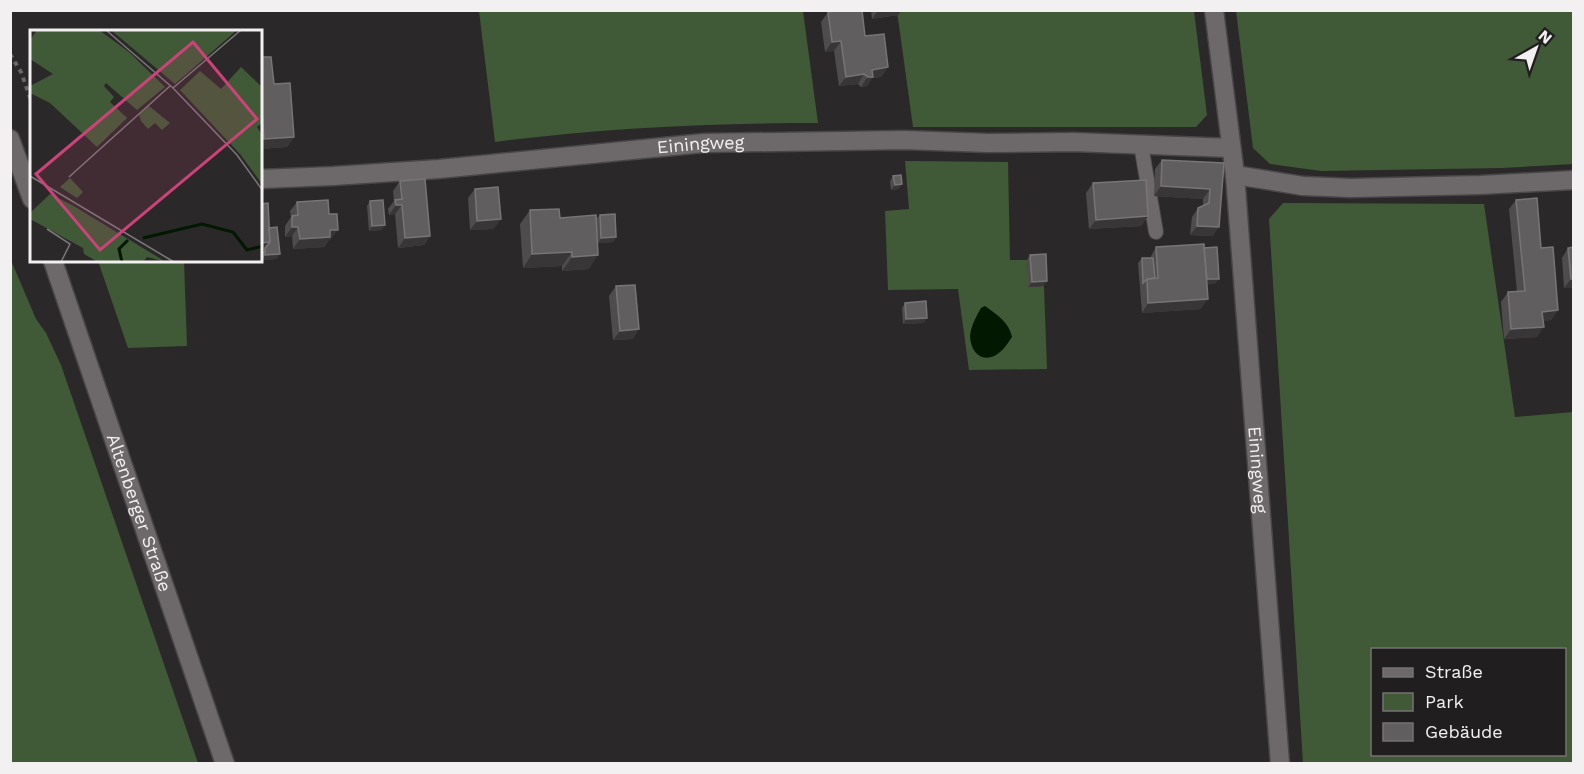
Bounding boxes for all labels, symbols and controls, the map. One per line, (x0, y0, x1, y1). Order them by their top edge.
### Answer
north arrow (1506, 18, 1566, 78)
text: N (1535, 26, 1556, 48)
inset map (30, 30, 262, 262)
street label: Einingweg (656, 131, 745, 158)
street label: Einingweg (1244, 425, 1272, 515)
street label: Altenberger Straße (103, 431, 176, 594)
legend (1371, 648, 1566, 756)
text: Straße (1425, 661, 1483, 682)
text: Park (1425, 691, 1464, 712)
text: Gebäude (1425, 721, 1503, 742)

